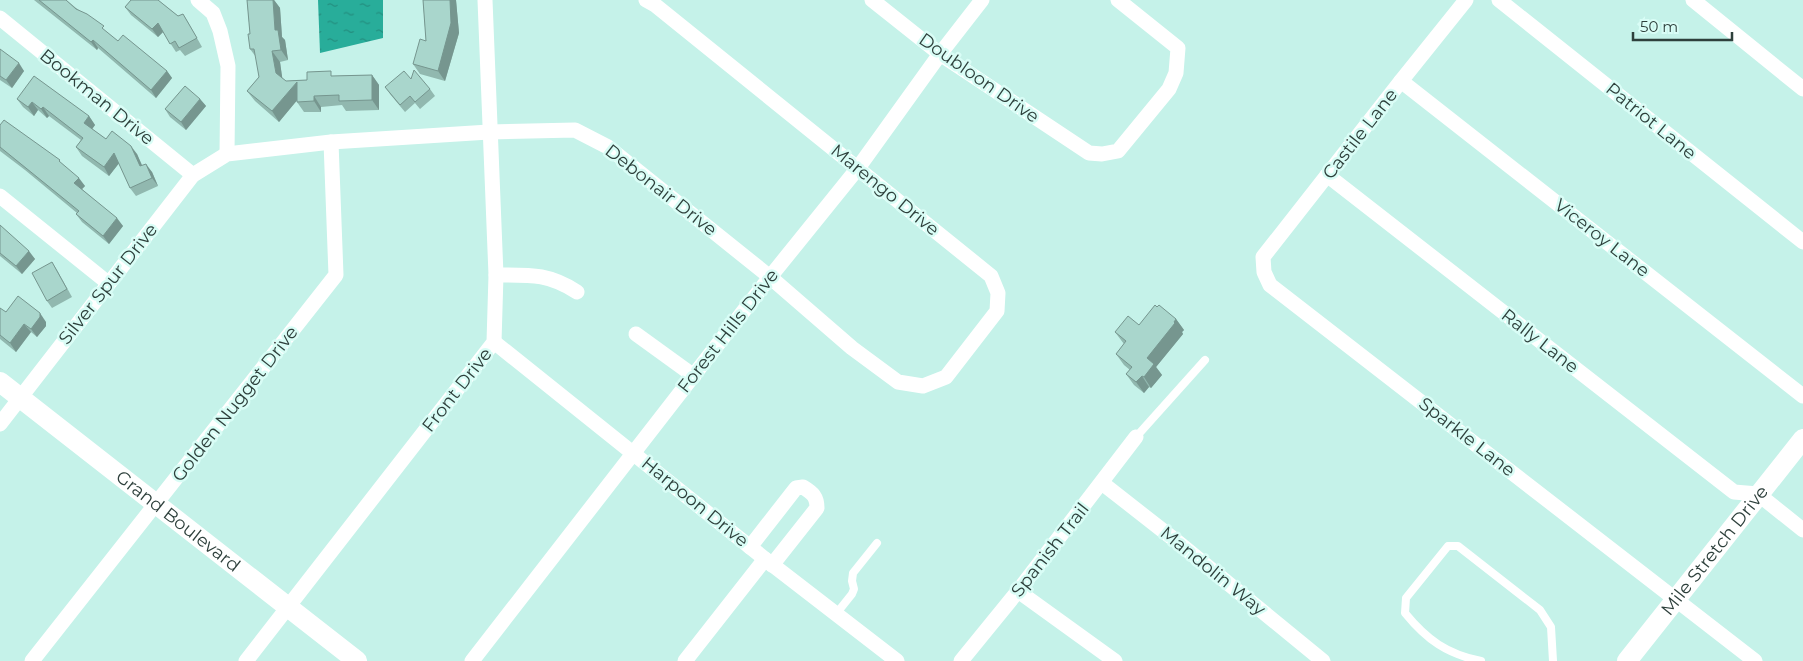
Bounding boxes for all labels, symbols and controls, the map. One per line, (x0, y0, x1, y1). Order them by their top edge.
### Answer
scale bar (1633, 10, 1732, 42)
text: 50 m (1640, 17, 1678, 36)
street label: Doubloon Drive (915, 28, 1044, 128)
street label: Bookman Drive (35, 44, 159, 150)
street label: Patriot Lane (1601, 78, 1701, 164)
street label: Castile Lane (1318, 84, 1402, 184)
street label: Debonair Drive (601, 139, 721, 241)
street label: Marengo Drive (826, 139, 944, 241)
street label: Viceroy Lane (1550, 194, 1654, 282)
street label: Silver Spur Drive (54, 219, 162, 349)
street label: Forest Hills Drive (673, 265, 783, 397)
street label: Rally Lane (1497, 304, 1583, 378)
street label: Golden Nugget Drive (167, 322, 303, 486)
street label: Front Drive (417, 343, 497, 436)
street label: Sparkle Lane (1414, 393, 1520, 482)
street label: Harpoon Drive (637, 452, 753, 552)
street label: Grand Boulevard (111, 466, 245, 577)
street label: Mile Stretch Drive (1656, 481, 1773, 620)
street label: Spanish Trail (1006, 499, 1094, 601)
street label: Mandolin Way (1156, 522, 1270, 620)

